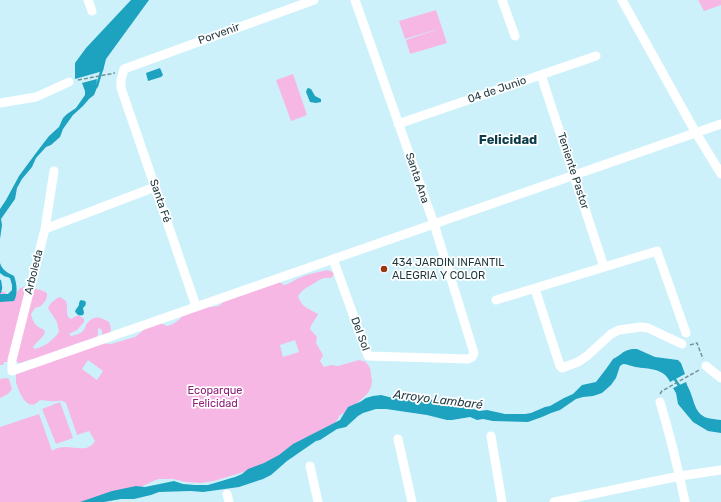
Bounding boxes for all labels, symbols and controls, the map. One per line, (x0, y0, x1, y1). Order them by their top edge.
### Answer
street label: Porvenir (197, 20, 241, 48)
street label: 04 de Junio (466, 74, 528, 106)
street label: Teniente Pastor (554, 131, 592, 211)
district label: Felicidad (479, 132, 537, 148)
street label: Santa Ana (402, 151, 432, 205)
street label: Santa Fé (146, 178, 174, 224)
street label: Arboleda (22, 248, 46, 296)
place label: 434 JARDIN INFANTIL ALEGRIA Y COLOR (392, 256, 504, 282)
marker: 434 JARDIN INFANTIL ALEGRIA Y COLOR (379, 264, 389, 274)
street label: Del Sol (348, 315, 372, 353)
park label: Ecoparque Felicidad (187, 384, 243, 410)
water label: Arroyo Lambaré (393, 387, 483, 413)

